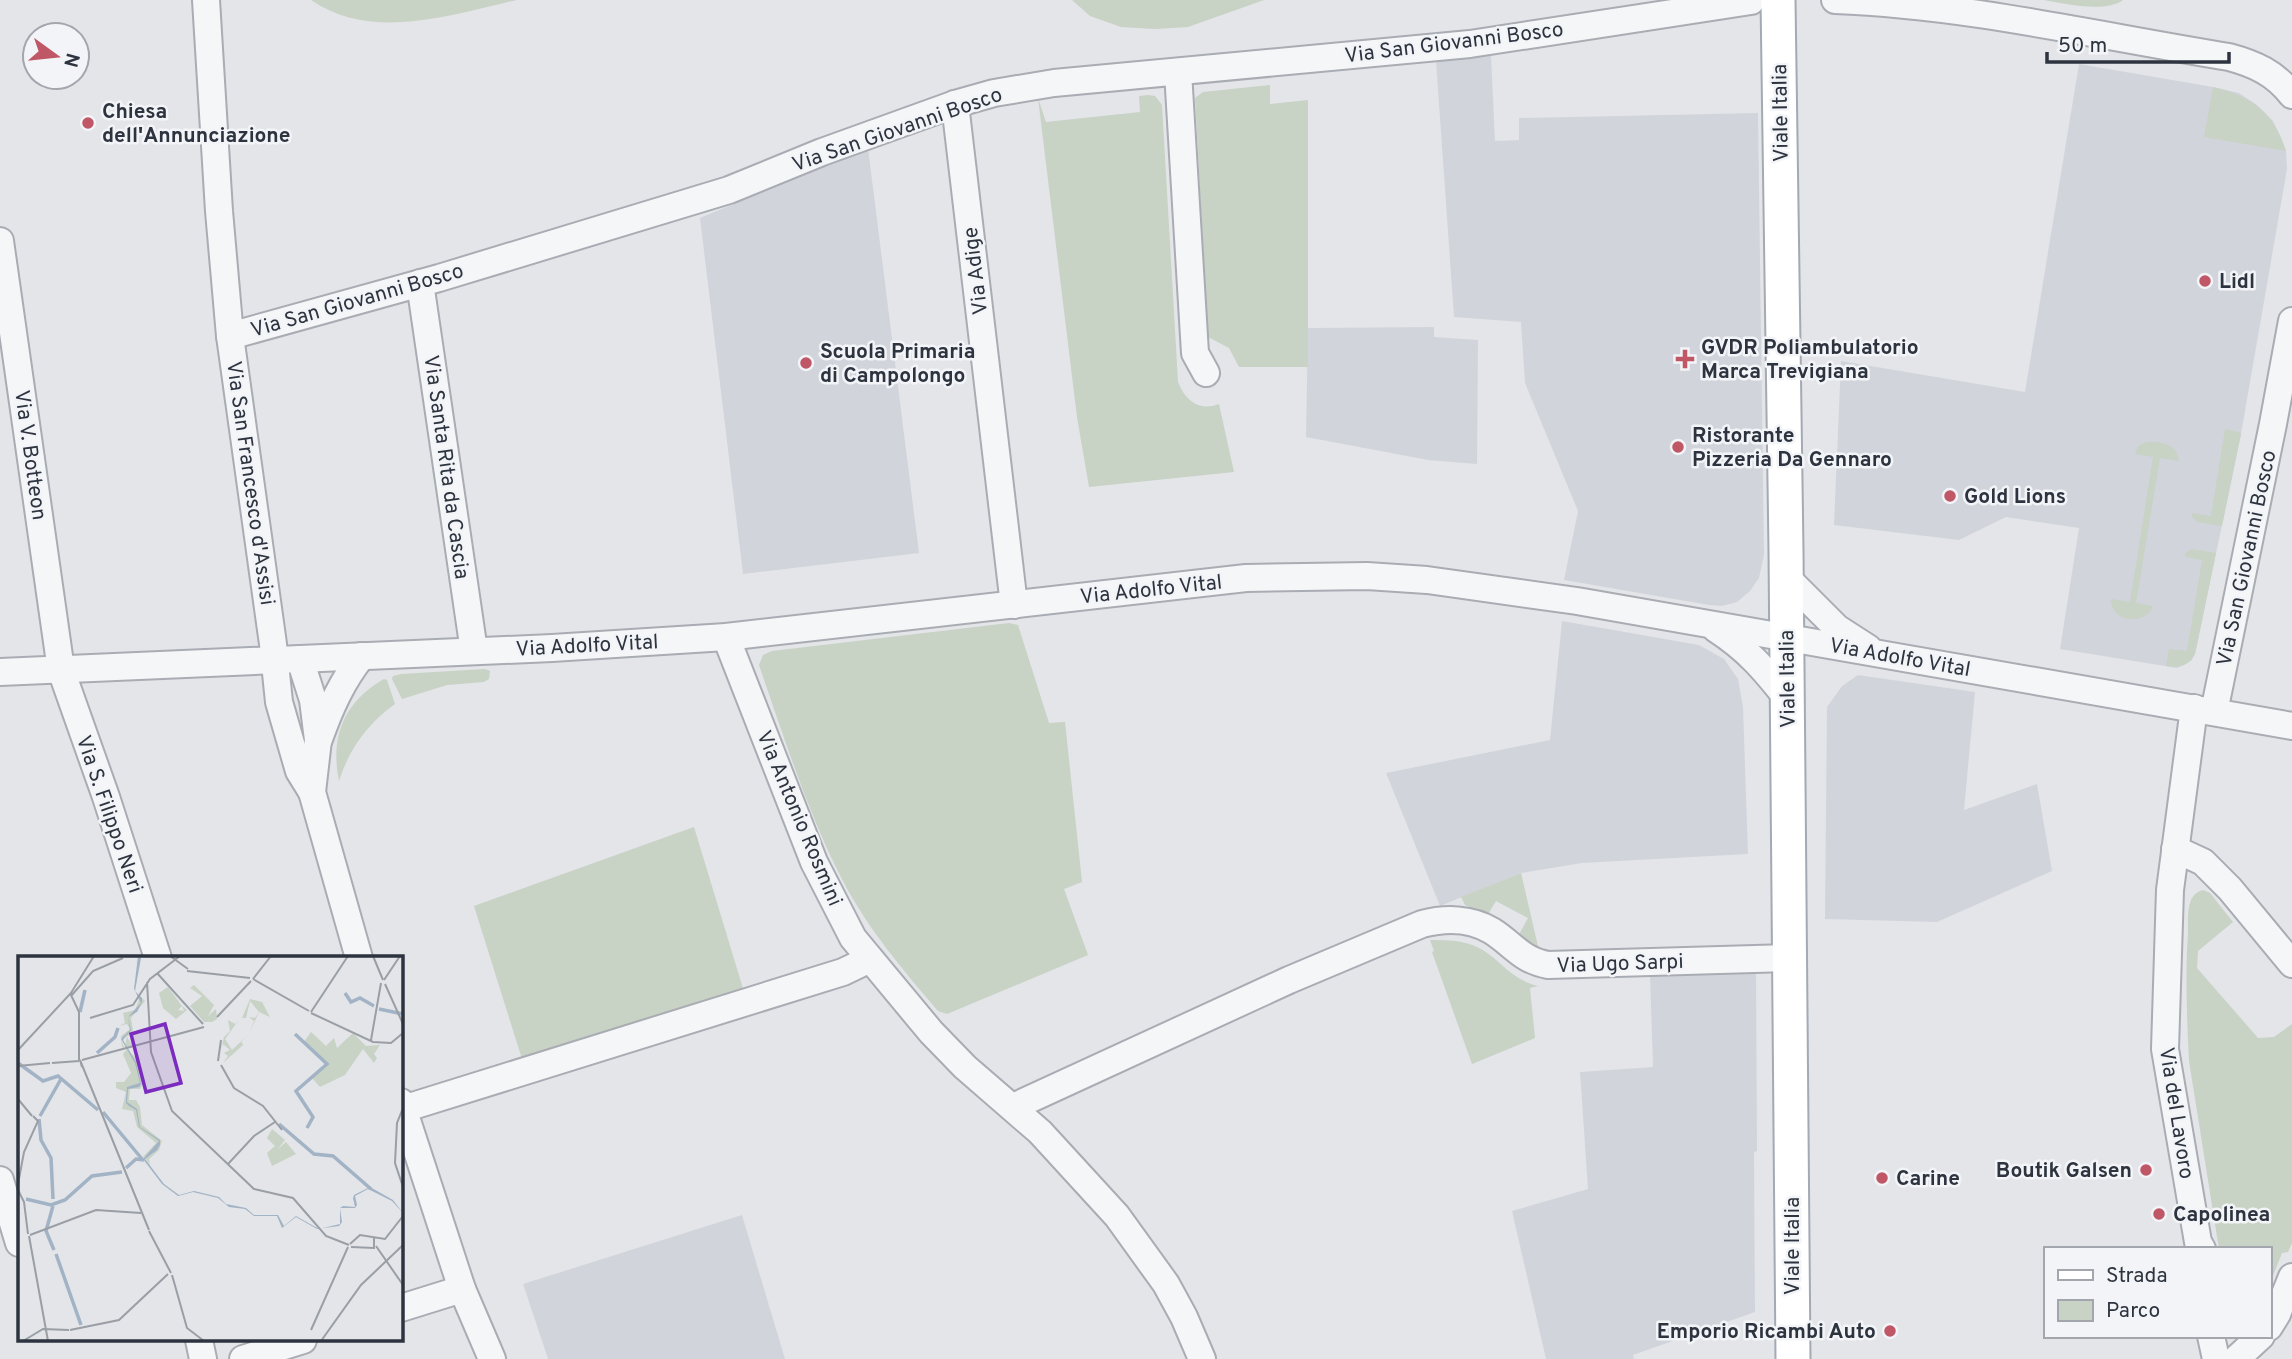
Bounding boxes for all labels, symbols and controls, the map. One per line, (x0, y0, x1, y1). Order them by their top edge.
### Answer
street label: Via San Giovanni Bosco (1343, 17, 1565, 70)
north arrow (21, 21, 91, 91)
scale bar (2047, 21, 2229, 65)
text: 50 m (2058, 33, 2107, 60)
text: N (57, 50, 84, 70)
street label: Viale Italia (1767, 64, 1796, 162)
street label: Via San Giovanni Bosco (789, 82, 1006, 179)
place label: Chiesa dell'Annunciazione (102, 99, 291, 150)
marker: Chiesa dell'Annunciazione (80, 115, 96, 131)
street label: Via Adige (958, 225, 995, 316)
street label: Via San Giovanni Bosco (248, 258, 467, 345)
place label: Lidl (2219, 269, 2255, 296)
marker: Lidl (2197, 273, 2213, 289)
place label: GVDR Poliambulatorio Marca Trevigiana (1701, 335, 1919, 386)
place label: Scuola Primaria di Campolongo (820, 339, 975, 390)
marker: GVDR Poliambulatorio Marca Trevigiana (1675, 349, 1695, 369)
street label: Via Santa Rita da Cascia (416, 353, 475, 581)
marker: Scuola Primaria di Campolongo (798, 355, 814, 371)
street label: Via San Francesco d'Assisi (219, 359, 280, 607)
street label: Via V. Botteon (7, 388, 52, 522)
place label: Ristorante Pizzeria Da Gennaro (1692, 423, 1892, 474)
marker: Ristorante Pizzeria Da Gennaro (1670, 439, 1686, 455)
street label: Via San Giovanni Bosco (2211, 448, 2284, 669)
place label: Gold Lions (1964, 484, 2066, 511)
marker: Gold Lions (1942, 488, 1958, 504)
street label: Via Adolfo Vital (1079, 570, 1224, 611)
street label: Via Adolfo Vital (515, 629, 659, 664)
street label: Viale Italia (1774, 630, 1803, 728)
street label: Via Adolfo Vital (1827, 633, 1972, 684)
street label: Via Antonio Rosmini (749, 727, 848, 910)
street label: Via S. Filippo Neri (69, 732, 148, 897)
street label: Via Ugo Sarpi (1556, 949, 1684, 980)
inset map (18, 956, 402, 1342)
street label: Via del Lavoro (2152, 1045, 2199, 1181)
place label: Boutik Galsen (1996, 1158, 2132, 1185)
marker: Boutik Galsen (2138, 1162, 2154, 1178)
place label: Carine (1896, 1166, 1960, 1193)
marker: Carine (1874, 1170, 1890, 1186)
street label: Viale Italia (1780, 1197, 1807, 1295)
place label: Capolinea (2173, 1202, 2270, 1229)
marker: Capolinea (2151, 1206, 2167, 1222)
legend (2044, 1247, 2271, 1338)
text: Strada (2106, 1263, 2167, 1290)
text: Parco (2106, 1298, 2160, 1325)
place label: Emporio Ricambi Auto (1657, 1319, 1876, 1346)
marker: Emporio Ricambi Auto (1882, 1323, 1898, 1339)

